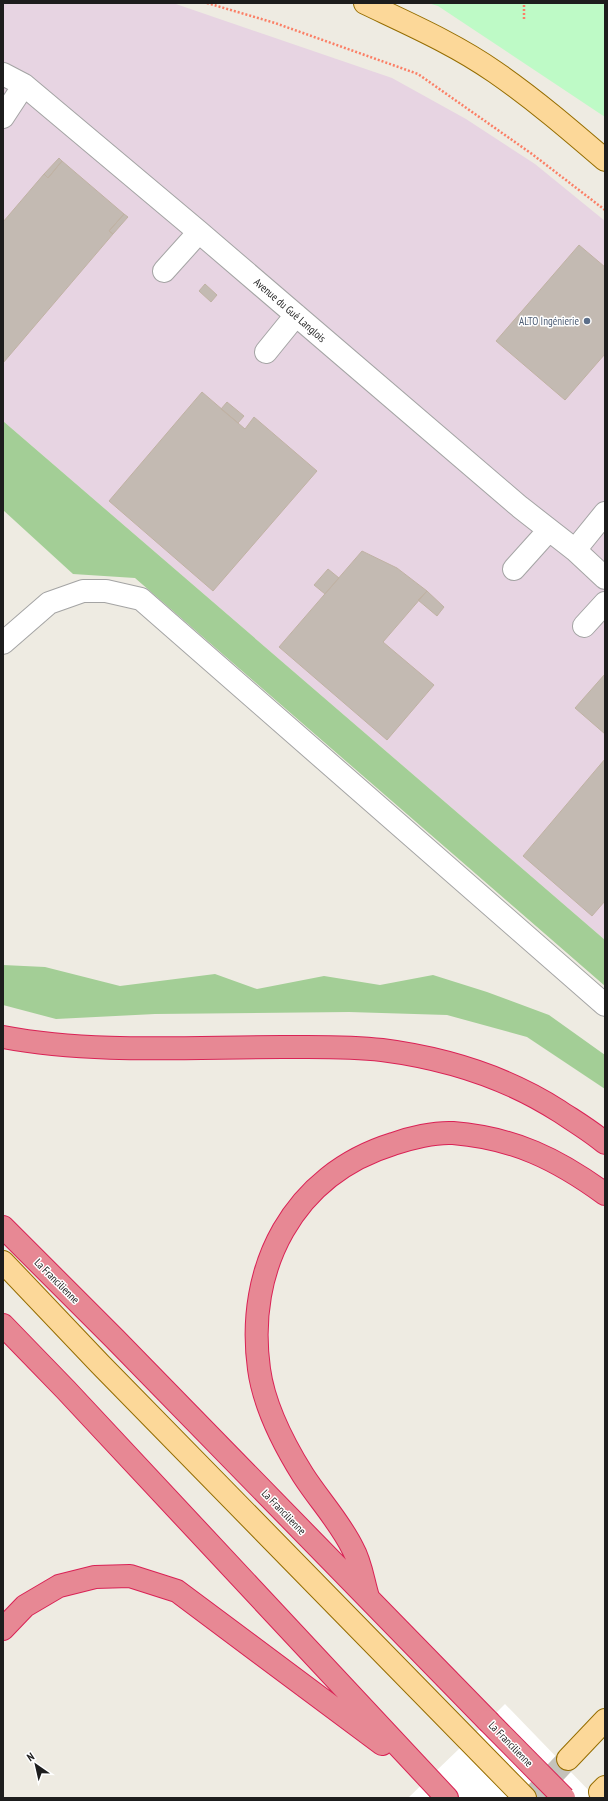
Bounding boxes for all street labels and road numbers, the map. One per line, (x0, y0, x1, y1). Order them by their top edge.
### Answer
street label: Avenue du Gué Langlois (251, 275, 329, 345)
street label: La Francilienne (32, 1256, 83, 1307)
street label: La Francilienne (259, 1486, 309, 1538)
street label: La Francilienne (486, 1718, 536, 1770)

